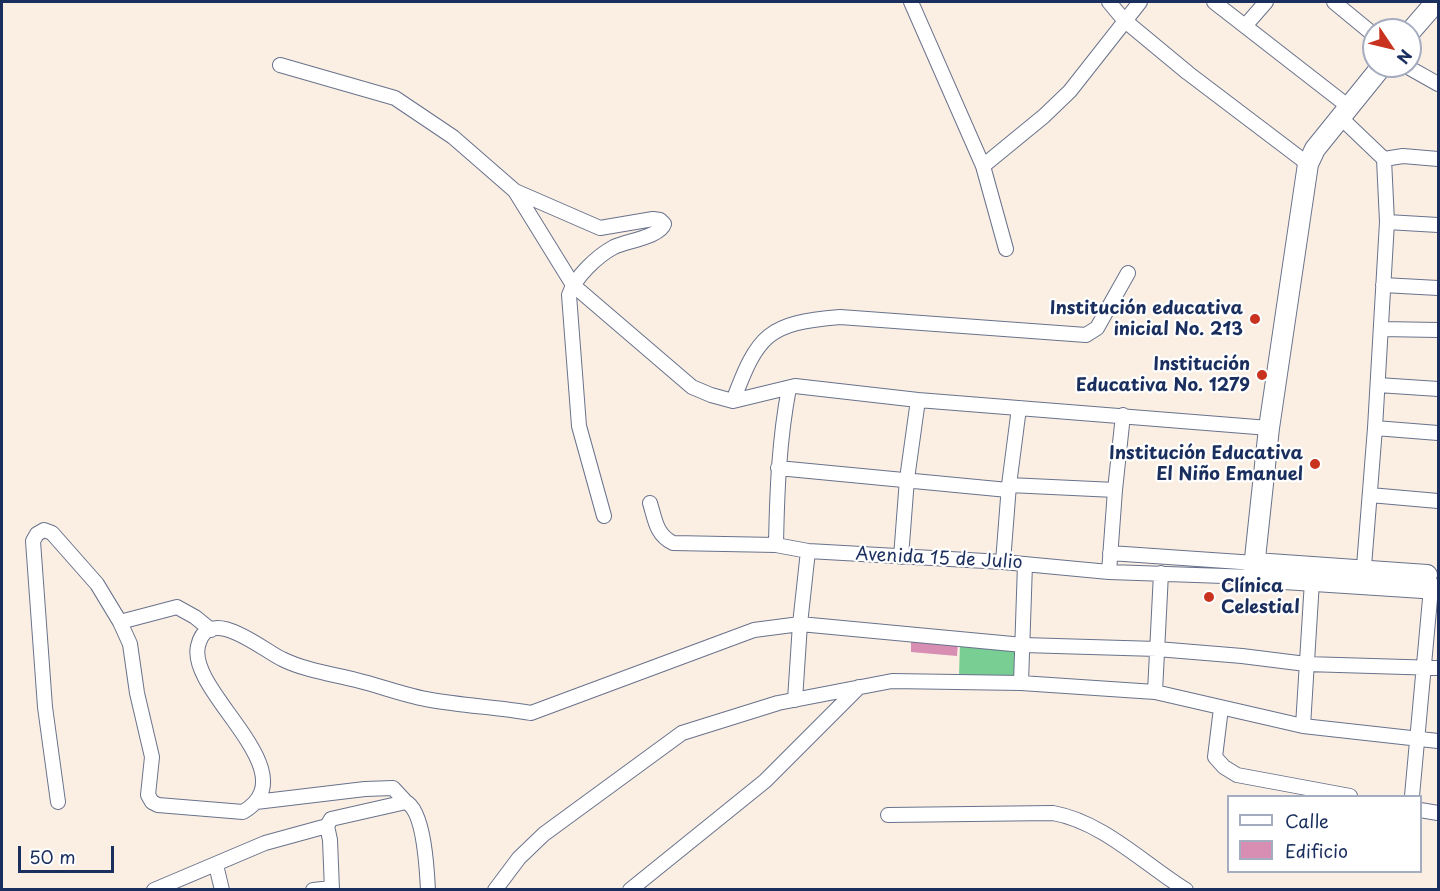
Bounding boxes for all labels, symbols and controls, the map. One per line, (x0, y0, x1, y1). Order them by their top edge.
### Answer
north arrow (1362, 18, 1422, 78)
text: N (1392, 45, 1419, 69)
place label: Institución educativa inicial No. 213 (1050, 298, 1243, 340)
marker: Institución educativa inicial No. 213 (1248, 312, 1262, 326)
place label: Institución Educativa No. 1279 (1076, 354, 1250, 397)
marker: Institución Educativa No. 1279 (1255, 368, 1269, 382)
place label: Institución Educativa El Niño Emanuel (1109, 443, 1303, 486)
marker: Institución Educativa El Niño Emanuel (1308, 457, 1322, 471)
street label: Avenida 15 de Julio (855, 544, 1023, 574)
place label: Clínica Celestial (1221, 576, 1300, 618)
marker: Clínica Celestial (1202, 590, 1216, 604)
legend (1227, 795, 1422, 873)
text: Calle (1285, 807, 1329, 834)
scale bar (21, 834, 117, 872)
text: Edificio (1285, 837, 1348, 864)
text: 50 m (29, 843, 76, 870)

